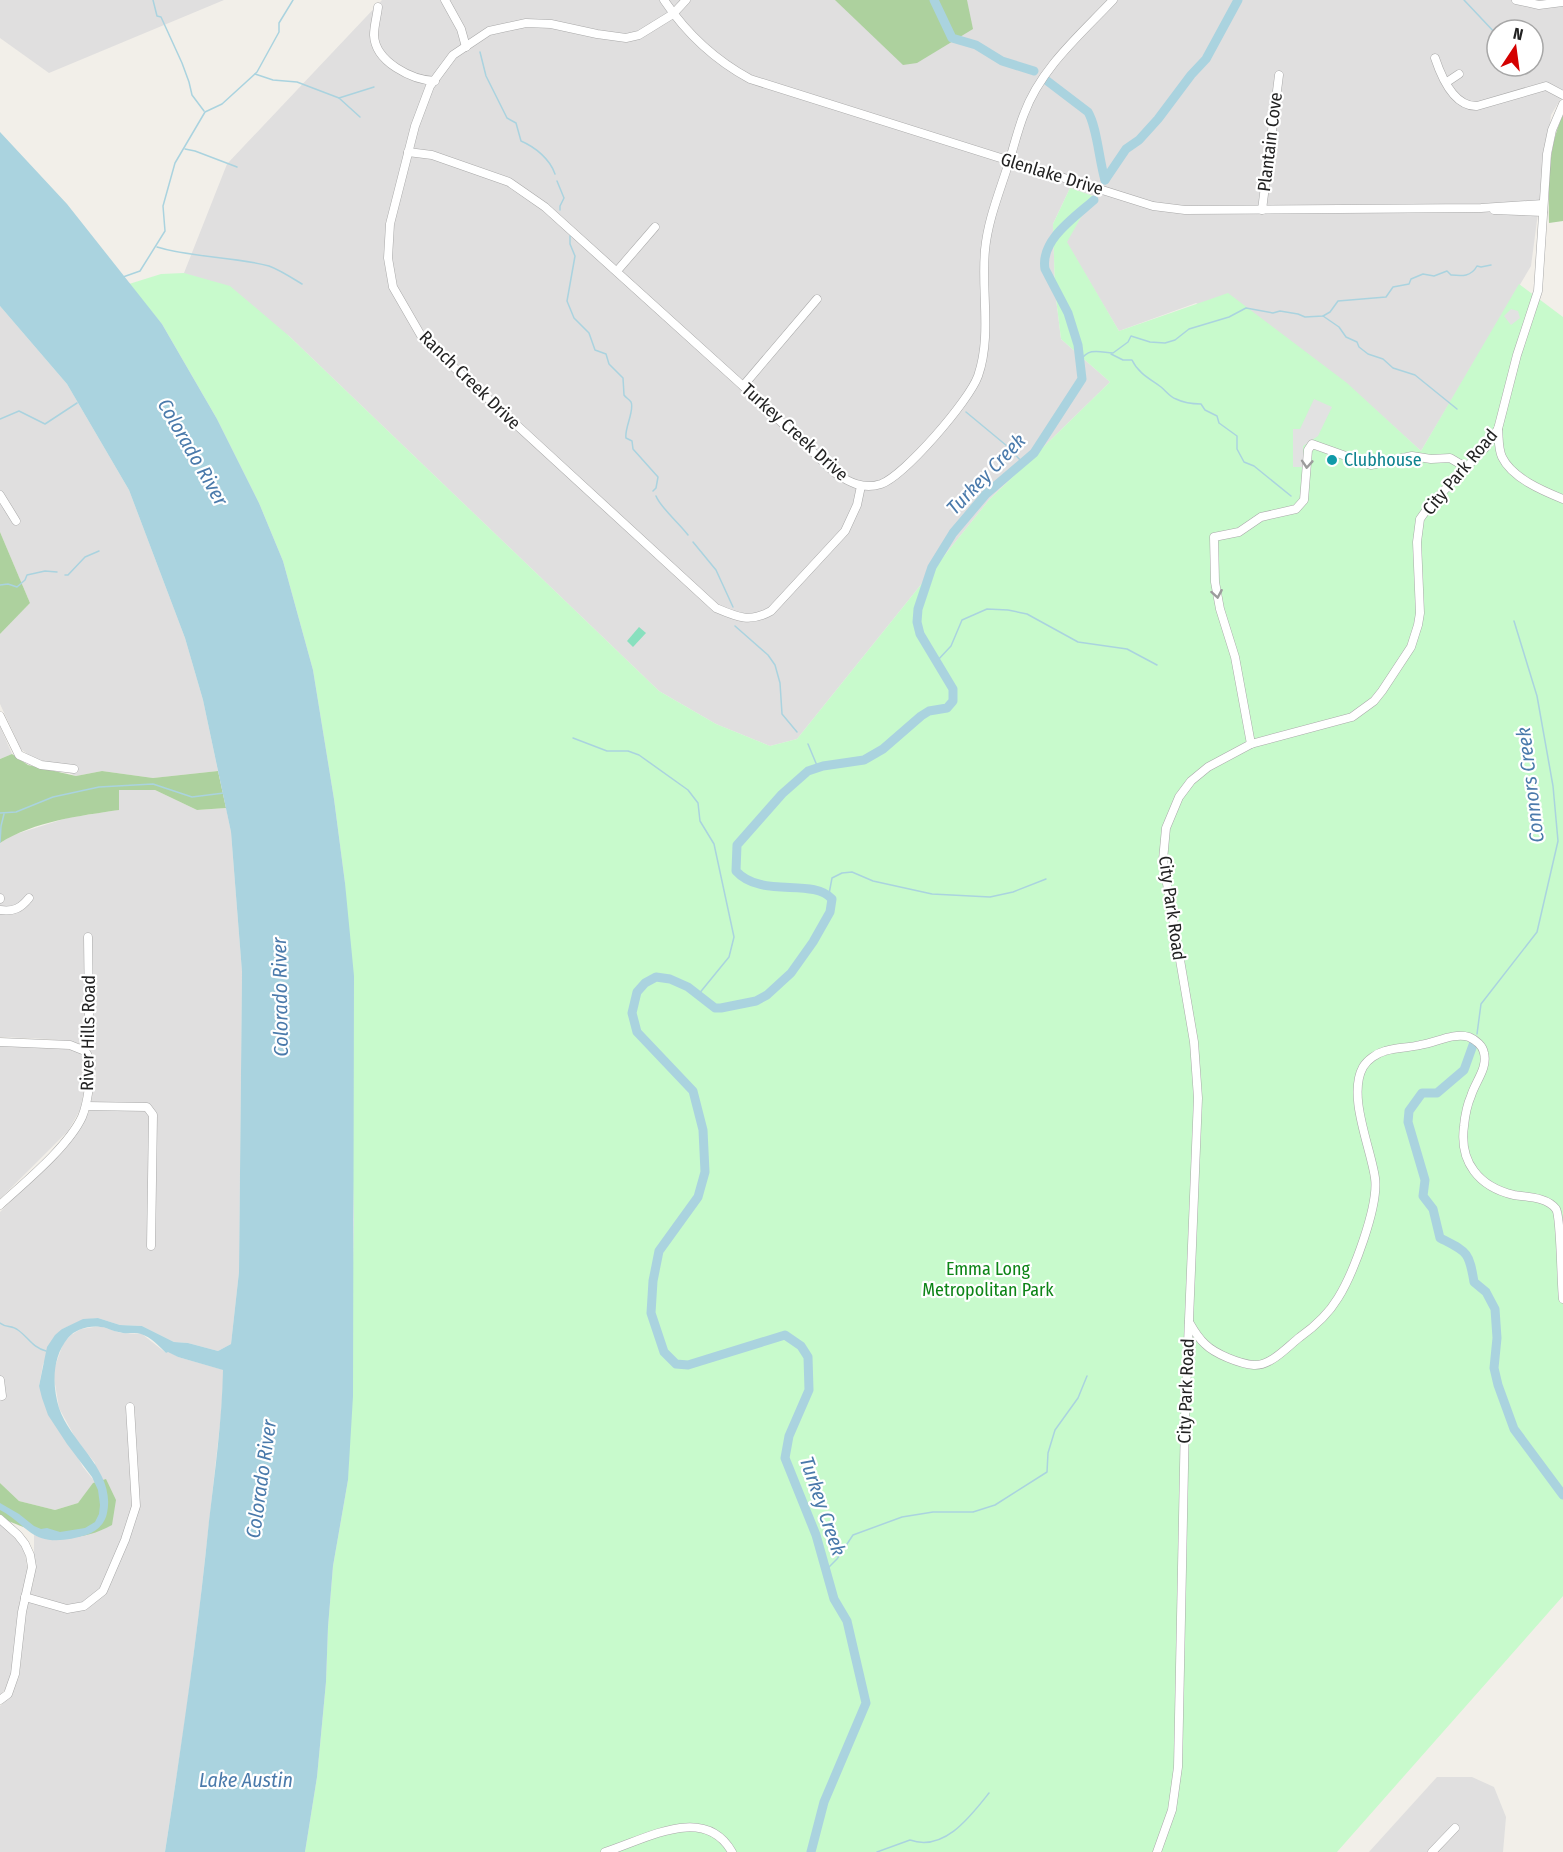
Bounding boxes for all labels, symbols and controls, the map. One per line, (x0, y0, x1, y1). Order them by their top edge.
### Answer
north arrow (1485, 18, 1545, 78)
text: N (1511, 24, 1525, 44)
street label: Plantain Cove (1253, 91, 1287, 193)
street label: Glenlake Drive (998, 148, 1106, 200)
street label: Ranch Creek Drive (415, 326, 525, 434)
street label: Turkey Creek Drive (737, 378, 853, 486)
water label: Colorado River (153, 394, 234, 511)
street label: City Park Road (1418, 425, 1502, 519)
water label: Turkey Creek (941, 428, 1031, 520)
place label: Clubhouse (1344, 449, 1422, 471)
marker: Clubhouse (1325, 453, 1339, 467)
one-way arrow (1300, 459, 1313, 468)
one-way arrow (1211, 589, 1223, 599)
water label: Connors Creek (1511, 726, 1549, 844)
street label: City Park Road (1154, 854, 1190, 962)
water label: Colorado River (267, 936, 293, 1057)
street label: River Hills Road (76, 975, 100, 1091)
park label: Emma Long Metropolitan Park (922, 1258, 1054, 1301)
street label: City Park Road (1173, 1338, 1199, 1444)
water label: Colorado River (241, 1417, 281, 1540)
water label: Turkey Creek (795, 1453, 851, 1559)
water label: Lake Austin (199, 1768, 293, 1792)

